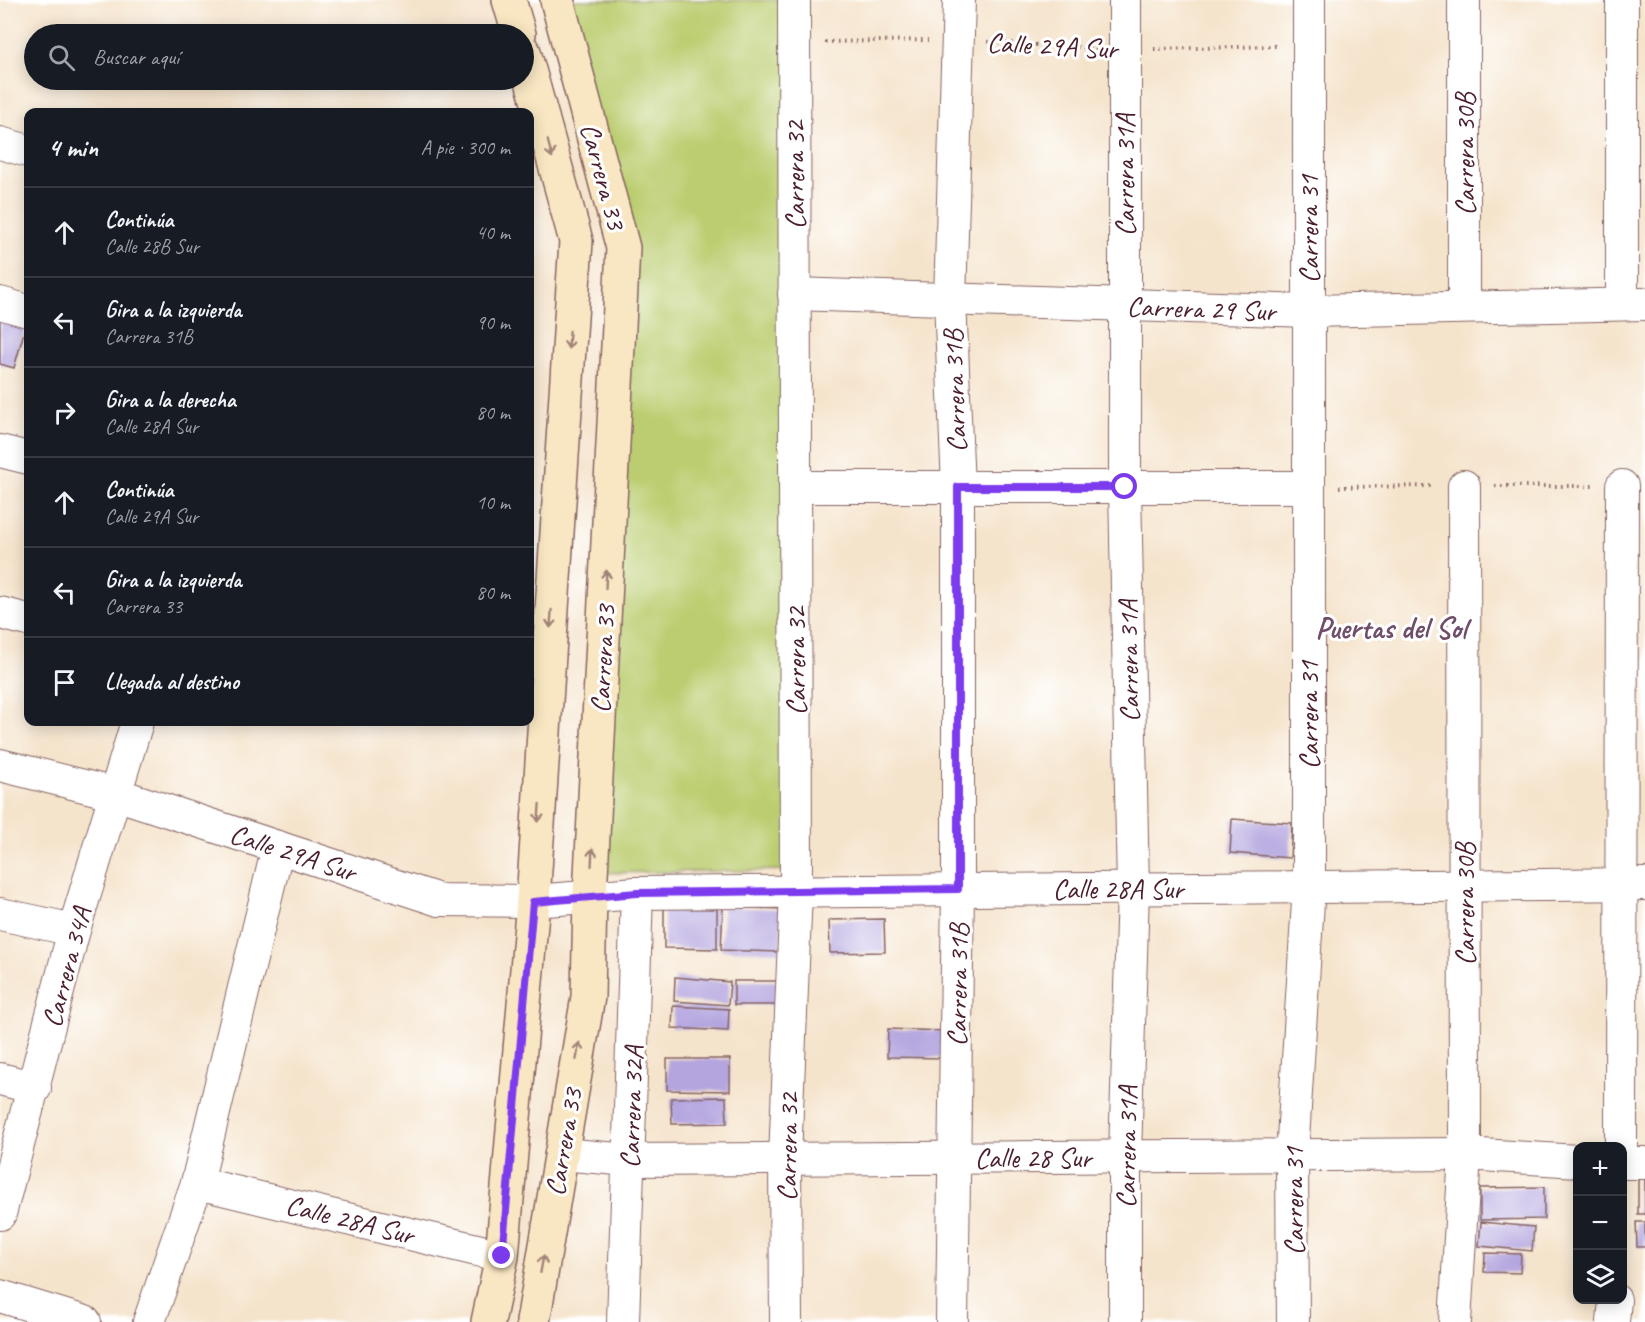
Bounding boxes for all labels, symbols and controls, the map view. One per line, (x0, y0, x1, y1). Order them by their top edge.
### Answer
search box (24, 24, 534, 90)
street label: Calle 29A Sur (986, 25, 1121, 67)
icon: search (45, 41, 78, 74)
text: Buscar aquí (93, 43, 179, 71)
street label: Carrera 30B (1447, 90, 1482, 215)
street label: Carrera 31A (1107, 112, 1142, 236)
street label: Carrera 32 (777, 118, 812, 229)
street label: Carrera 33 (573, 119, 635, 235)
text: 4 min (48, 131, 98, 164)
text: A pie · 300 m (421, 135, 510, 160)
one-way arrow (545, 139, 556, 158)
street label: Carrera 31 (1291, 173, 1326, 283)
text: Continúa (105, 206, 173, 234)
icon: ahead (48, 216, 81, 249)
text: 40 m (476, 220, 510, 245)
text: Calle 28B Sur (105, 234, 199, 259)
street label: Carrera 29 Sur (1126, 288, 1279, 329)
text: Gira a la izquierda (105, 296, 242, 324)
icon: left (48, 306, 81, 339)
text: 90 m (476, 310, 510, 335)
text: Carrera 31B (105, 324, 193, 349)
street label: Carrera 31B (935, 327, 974, 453)
one-way arrow (563, 330, 574, 350)
text: Gira a la derecha (105, 386, 236, 414)
icon: right (48, 396, 81, 429)
text: 80 m (476, 400, 510, 425)
text: Calle 28A Sur (105, 414, 198, 439)
route start (1111, 473, 1137, 499)
text: Continúa (105, 476, 173, 504)
icon: ahead (48, 486, 81, 519)
text: 10 m (476, 490, 510, 515)
text: Calle 29A Sur (105, 504, 198, 529)
text: Gira a la izquierda (105, 566, 242, 594)
one-way arrow (601, 569, 612, 589)
icon: left (48, 576, 81, 609)
text: 80 m (476, 580, 510, 605)
text: Carrera 33 (105, 594, 182, 619)
street label: Carrera 31A (1110, 598, 1147, 722)
street label: Carrera 33 (582, 602, 623, 714)
street label: Carrera 32 (778, 604, 813, 715)
one-way arrow (545, 608, 556, 628)
district label: Puertas del Sol (1315, 609, 1472, 647)
street label: Carrera 31 (1291, 659, 1326, 769)
icon: arrive (48, 666, 81, 699)
text: Llegada al destino (105, 668, 239, 696)
one-way arrow (533, 803, 544, 823)
street label: Calle 29A Sur (225, 816, 363, 890)
street label: Carrera 30B (1447, 840, 1482, 965)
one-way arrow (586, 848, 597, 868)
street label: Calle 28A Sur (1053, 871, 1186, 906)
street label: Carrera 34A (34, 902, 100, 1031)
street label: Carrera 31B (939, 921, 976, 1047)
one-way arrow (573, 1042, 584, 1062)
street label: Carrera 32A (612, 1043, 651, 1169)
street label: Carrera 33 (537, 1083, 591, 1198)
street label: Carrera 31A (1108, 1084, 1145, 1208)
street label: Carrera 32 (769, 1090, 806, 1201)
street label: Calle 28 Sur (975, 1140, 1094, 1175)
map controls (1573, 1142, 1627, 1304)
button: + (1573, 1142, 1627, 1196)
street label: Carrera 31 (1276, 1145, 1311, 1255)
street label: Calle 28A Sur (282, 1187, 420, 1253)
button: − (1573, 1196, 1627, 1250)
route end (488, 1242, 514, 1268)
button: layers (1573, 1250, 1627, 1304)
one-way arrow (537, 1255, 548, 1275)

